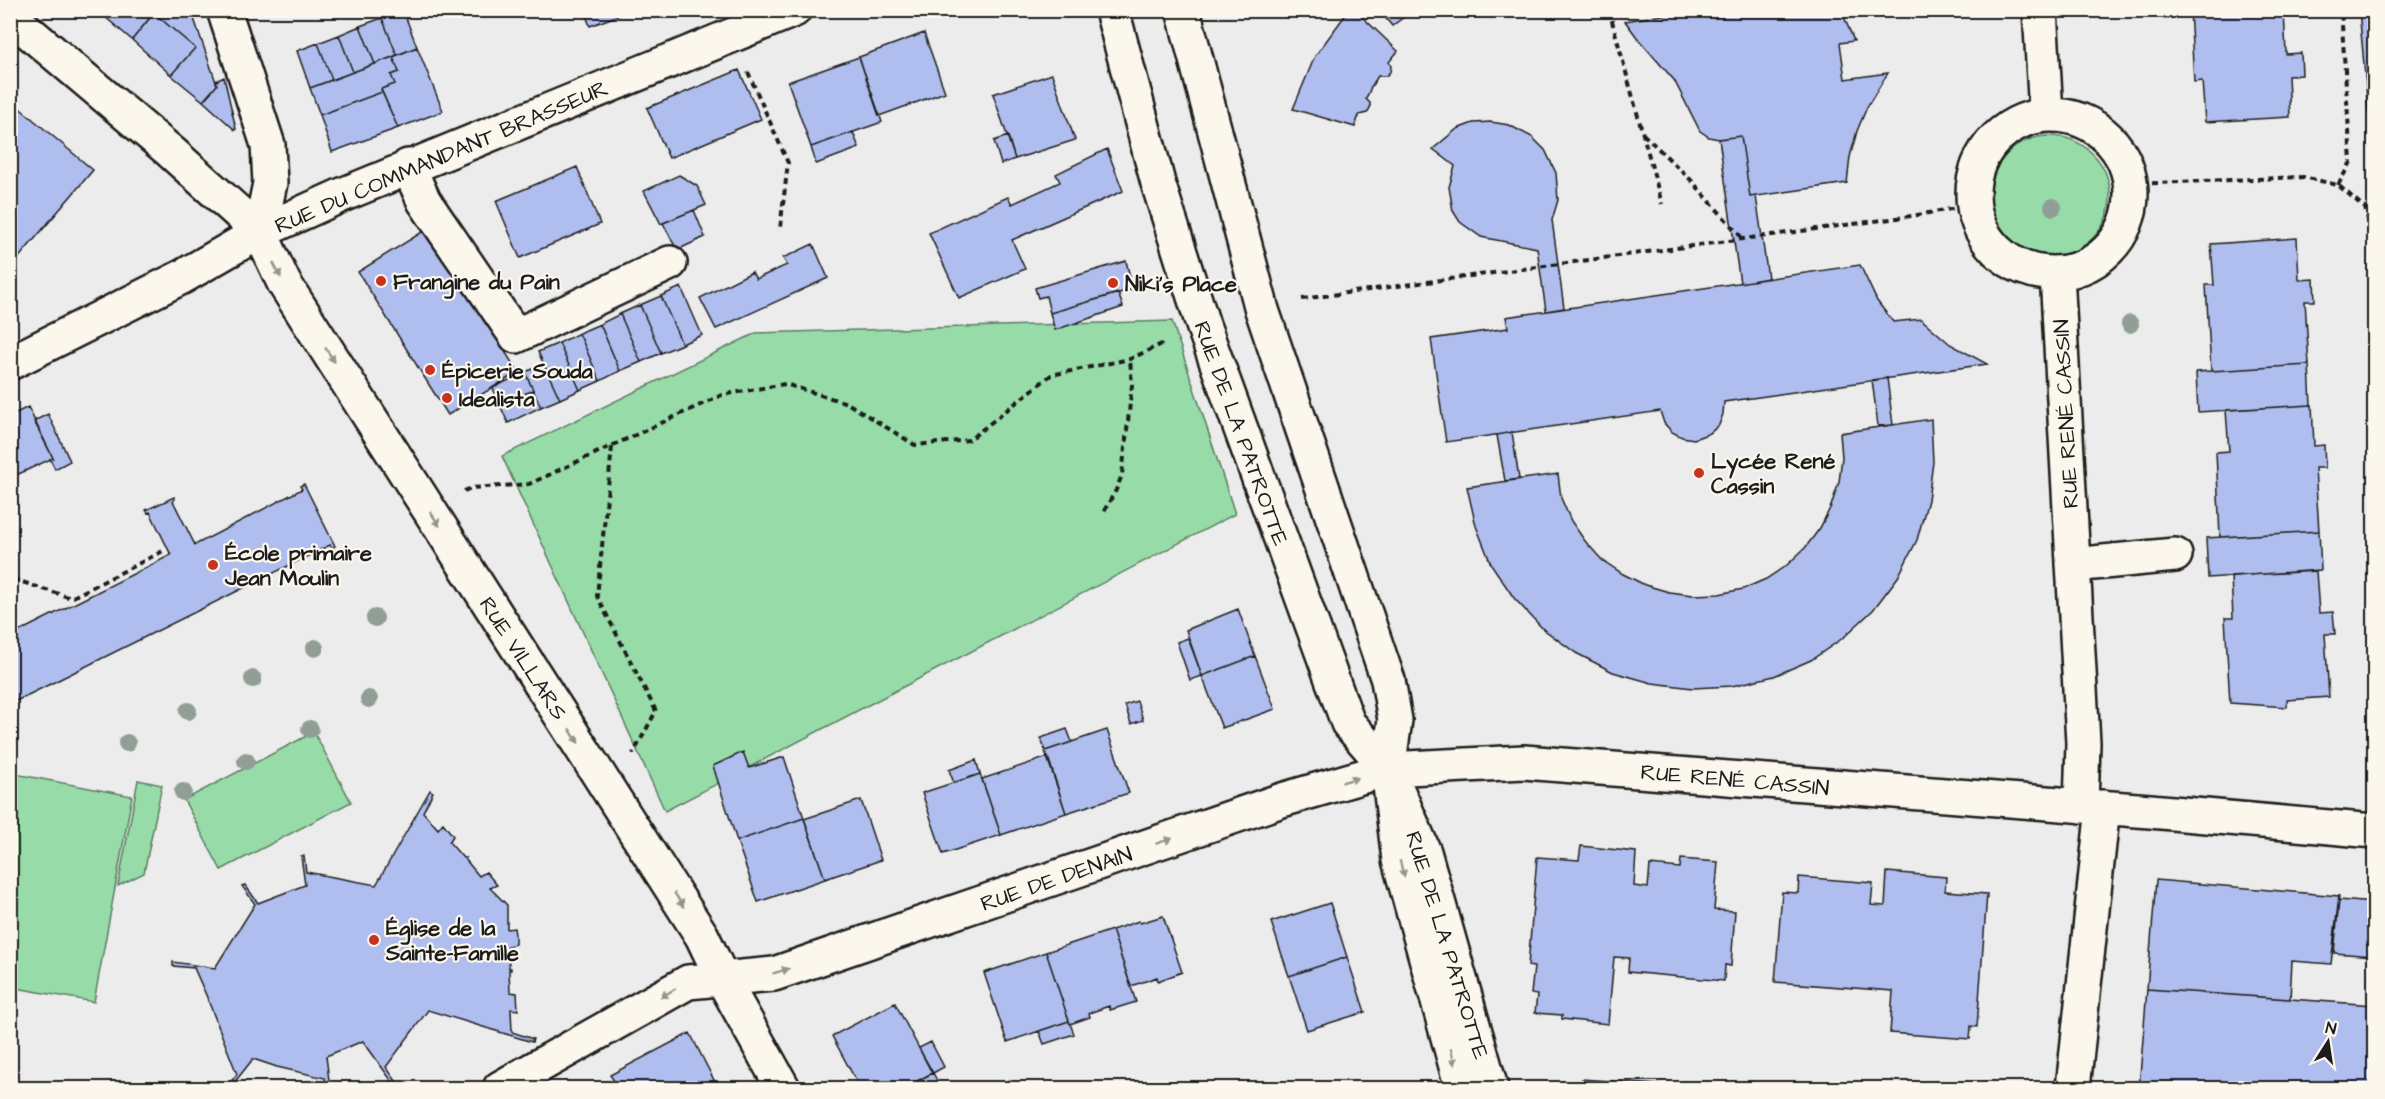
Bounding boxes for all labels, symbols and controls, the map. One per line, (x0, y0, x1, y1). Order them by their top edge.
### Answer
street label: RUE DU COMMANDANT BRASSEUR (270, 73, 613, 242)
one-way arrow (273, 261, 282, 278)
place label: Frangine du Pain (393, 267, 560, 299)
place label: Niki's Place (1125, 269, 1237, 300)
marker: Frangine du Pain (374, 274, 388, 288)
marker: Niki's Place (1106, 276, 1120, 290)
street label: RUE DE LA PATROTTE (1186, 317, 1296, 550)
street label: RUE RENÉ CASSIN (2046, 318, 2087, 509)
one-way arrow (324, 347, 335, 363)
place label: Épicerie Souda (442, 356, 594, 387)
marker: Épicerie Souda (423, 363, 437, 377)
place label: Idealista (459, 384, 535, 415)
marker: Idealista (440, 391, 454, 405)
place label: Lycée René Cassin (1711, 446, 1835, 502)
marker: Lycée René Cassin (1692, 466, 1706, 480)
one-way arrow (429, 511, 440, 527)
place label: École primaire Jean Moulin (224, 538, 372, 594)
marker: École primaire Jean Moulin (206, 558, 220, 572)
street label: RUE VILLARS (471, 591, 574, 727)
one-way arrow (569, 728, 580, 744)
street label: RUE RENÉ CASSIN (1639, 757, 1831, 804)
one-way arrow (1341, 775, 1359, 784)
street label: RUE DE LA PATROTTE (1397, 828, 1496, 1063)
one-way arrow (1155, 835, 1173, 845)
street label: RUE DE DENAIN (977, 839, 1137, 920)
one-way arrow (1397, 859, 1407, 878)
one-way arrow (674, 892, 685, 909)
place label: Église de la Sainte-Famille (385, 913, 519, 969)
marker: Église de la Sainte-Famille (367, 933, 381, 947)
one-way arrow (772, 966, 790, 975)
one-way arrow (660, 988, 676, 999)
north arrow (2298, 1012, 2358, 1072)
text: N (2324, 1017, 2338, 1040)
one-way arrow (1449, 1048, 1458, 1066)

